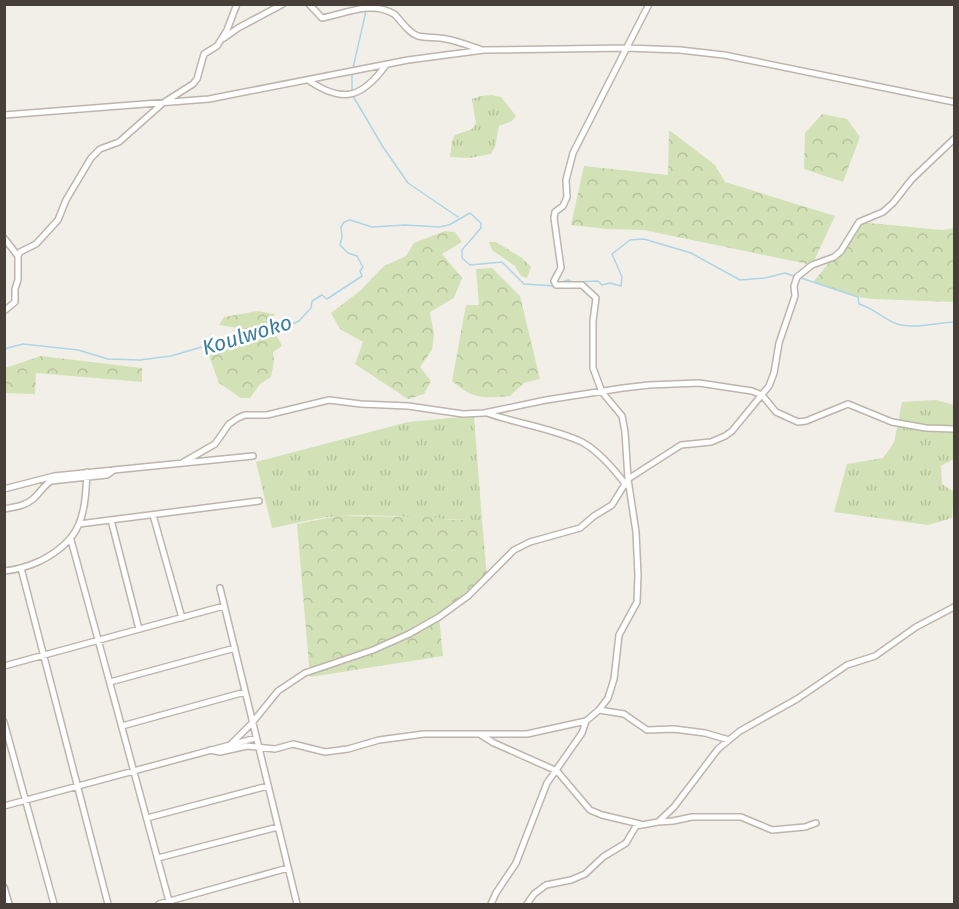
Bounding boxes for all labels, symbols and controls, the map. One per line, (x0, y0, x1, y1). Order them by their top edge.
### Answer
water label: Koulwoko (199, 309, 295, 361)

